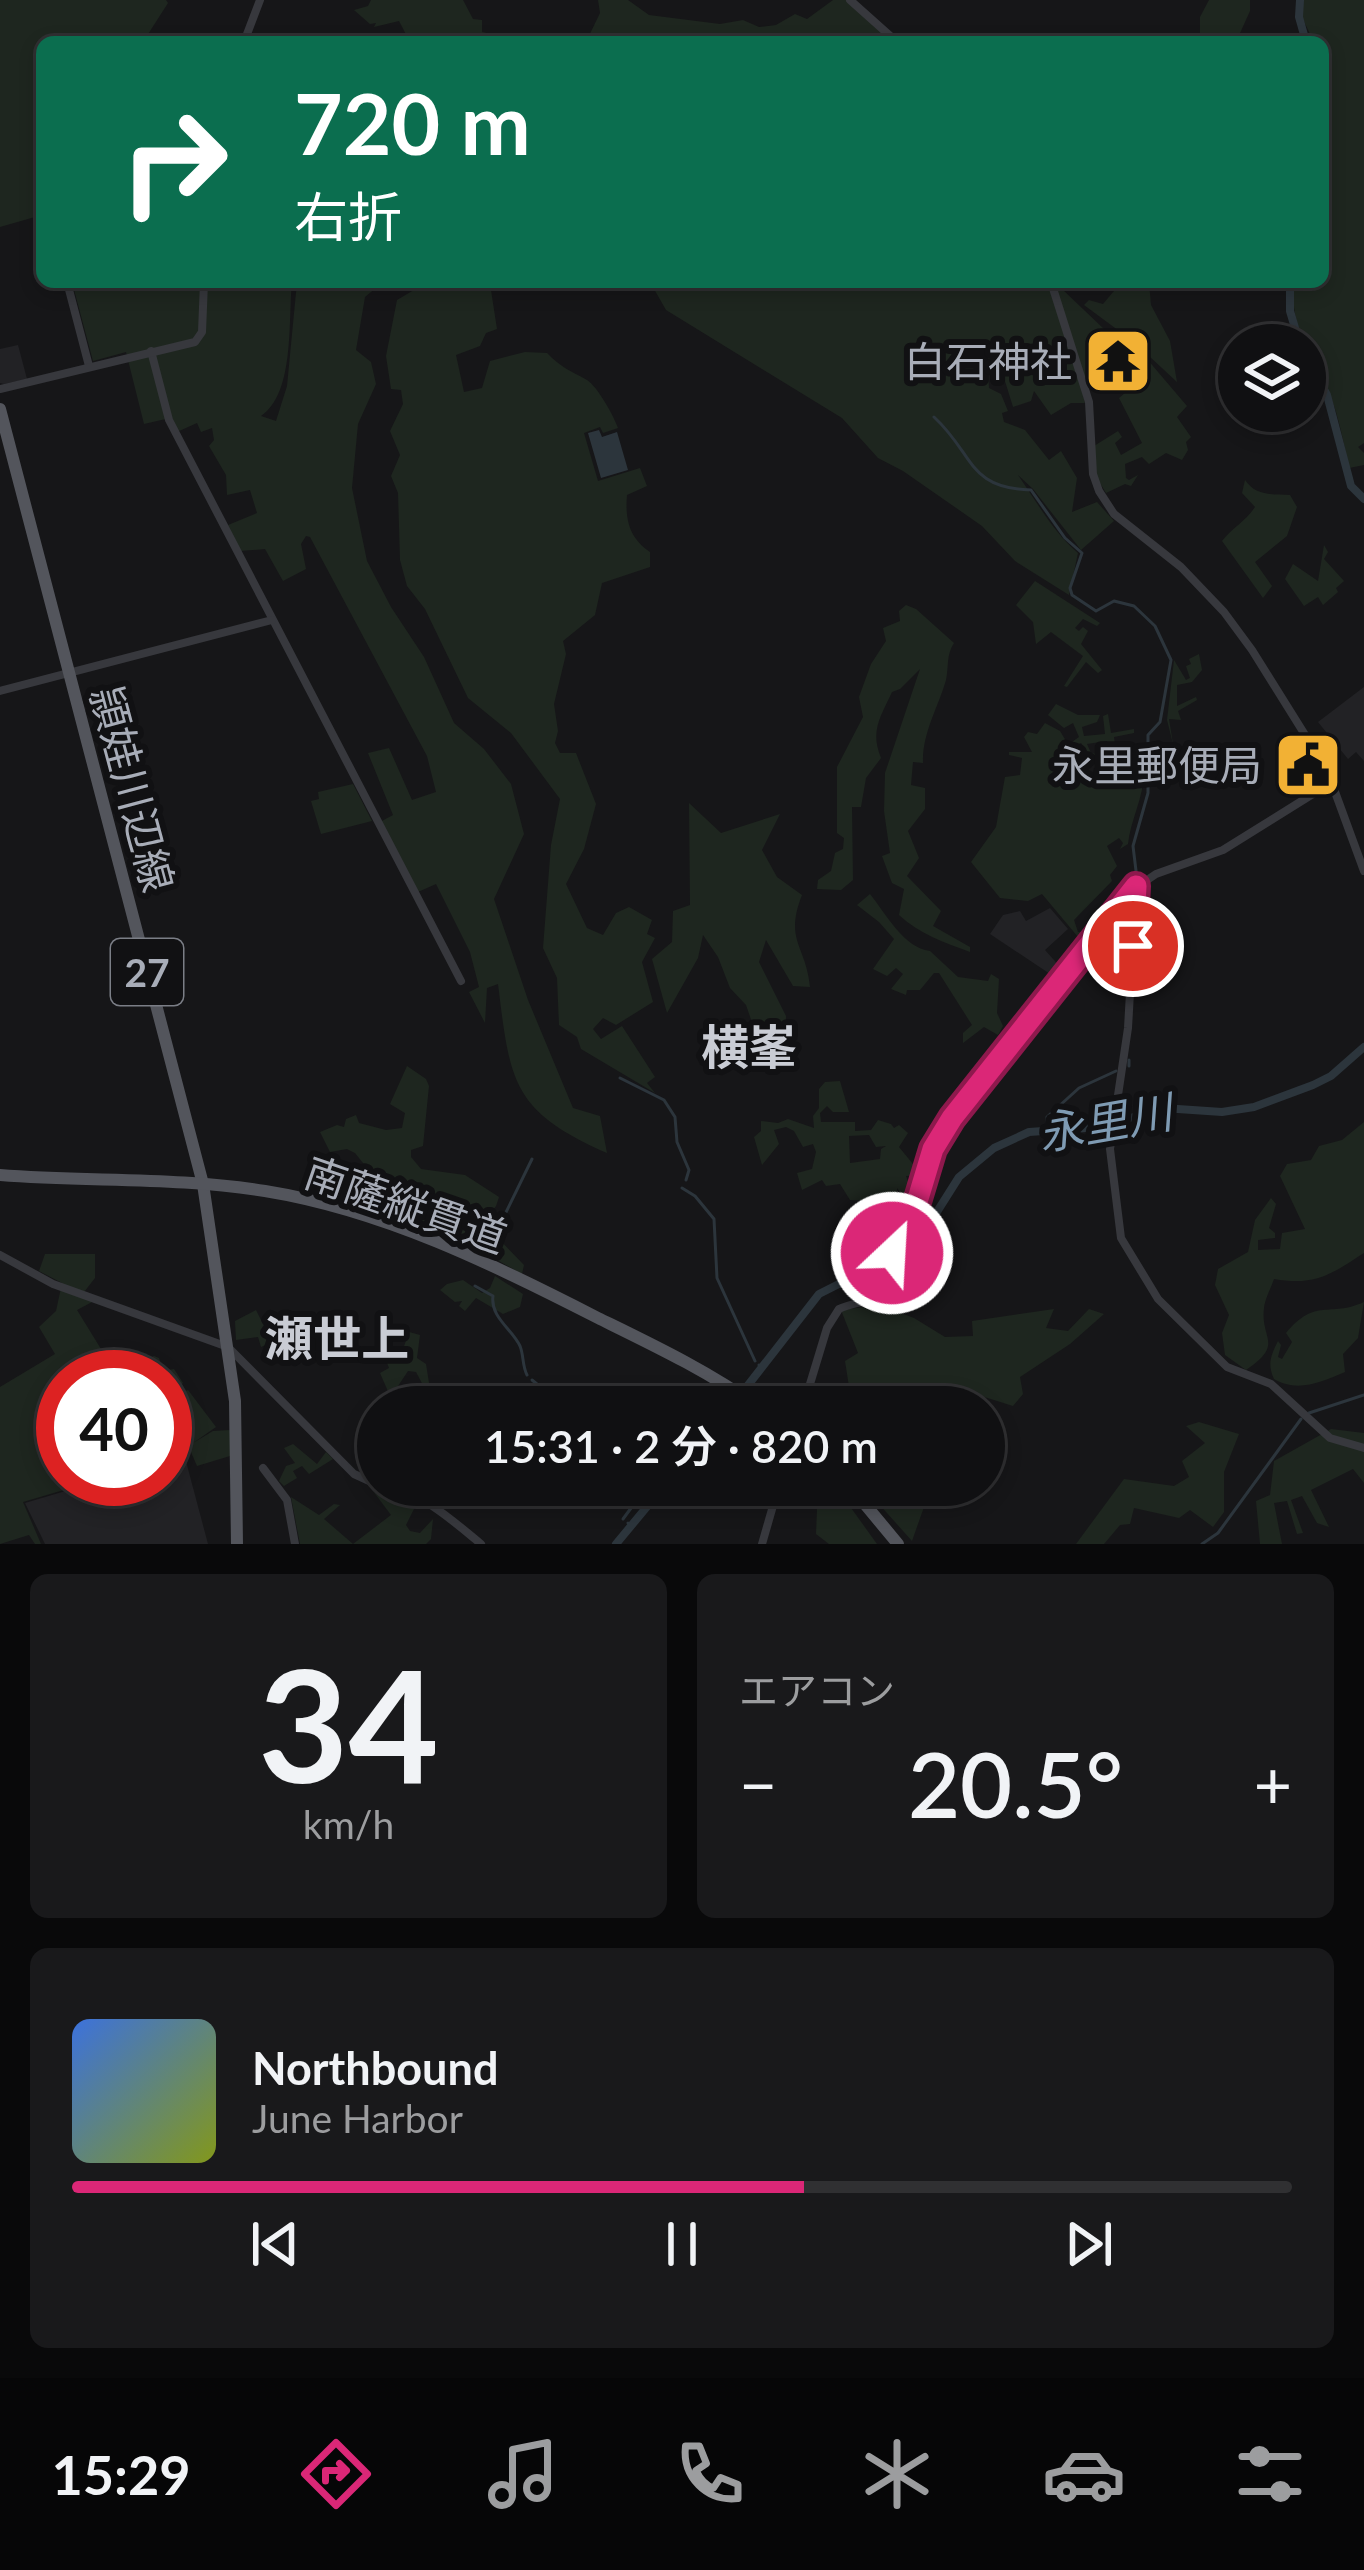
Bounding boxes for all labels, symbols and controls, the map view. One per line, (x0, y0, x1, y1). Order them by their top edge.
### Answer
text: 720 m (294, 72, 531, 173)
icon: right (96, 84, 252, 240)
text: 右折 (294, 184, 402, 249)
map controls (1218, 324, 1326, 432)
button: layers (1218, 324, 1326, 432)
temple icon: 白石神社 (1083, 326, 1153, 396)
place label: 白石神社 (904, 336, 1072, 386)
street label: 頴娃川辺線 (82, 681, 184, 897)
public building icon: 永里郵便局 (1273, 730, 1343, 800)
place label: 永里郵便局 (1052, 740, 1262, 790)
pin (1082, 895, 1184, 997)
icon: arrive (1100, 913, 1166, 979)
road number: 27 (111, 939, 183, 1005)
district label: 横峯 (701, 1018, 797, 1075)
water label: 永里川 (1034, 1083, 1180, 1160)
street label: 南薩縦貫道 (299, 1146, 513, 1262)
position arrow (829, 1190, 955, 1316)
district label: 瀬世上 (265, 1309, 409, 1366)
speed limit sign: 40 (36, 1350, 192, 1506)
text: 15:31 · 2 分 · 820 m (484, 1419, 878, 1473)
text: 34 (258, 1629, 439, 1816)
text: エアコン (739, 1667, 895, 1713)
text: 20.5° (908, 1729, 1123, 1837)
text: − (739, 1744, 777, 1823)
text: + (1254, 1744, 1292, 1823)
text: km/h (303, 1801, 394, 1847)
text: Northbound (252, 2041, 498, 2095)
text: June Harbor (252, 2095, 463, 2141)
icon: previous (242, 2211, 308, 2277)
icon: pause (649, 2211, 715, 2277)
icon: next (1056, 2211, 1122, 2277)
icon: directions (294, 2432, 378, 2516)
icon: music (481, 2432, 565, 2516)
icon: phone (668, 2432, 752, 2516)
icon: climate (855, 2432, 939, 2516)
icon: car (1042, 2432, 1126, 2516)
icon: filters (1228, 2432, 1312, 2516)
text: 15:29 (51, 2442, 191, 2507)

